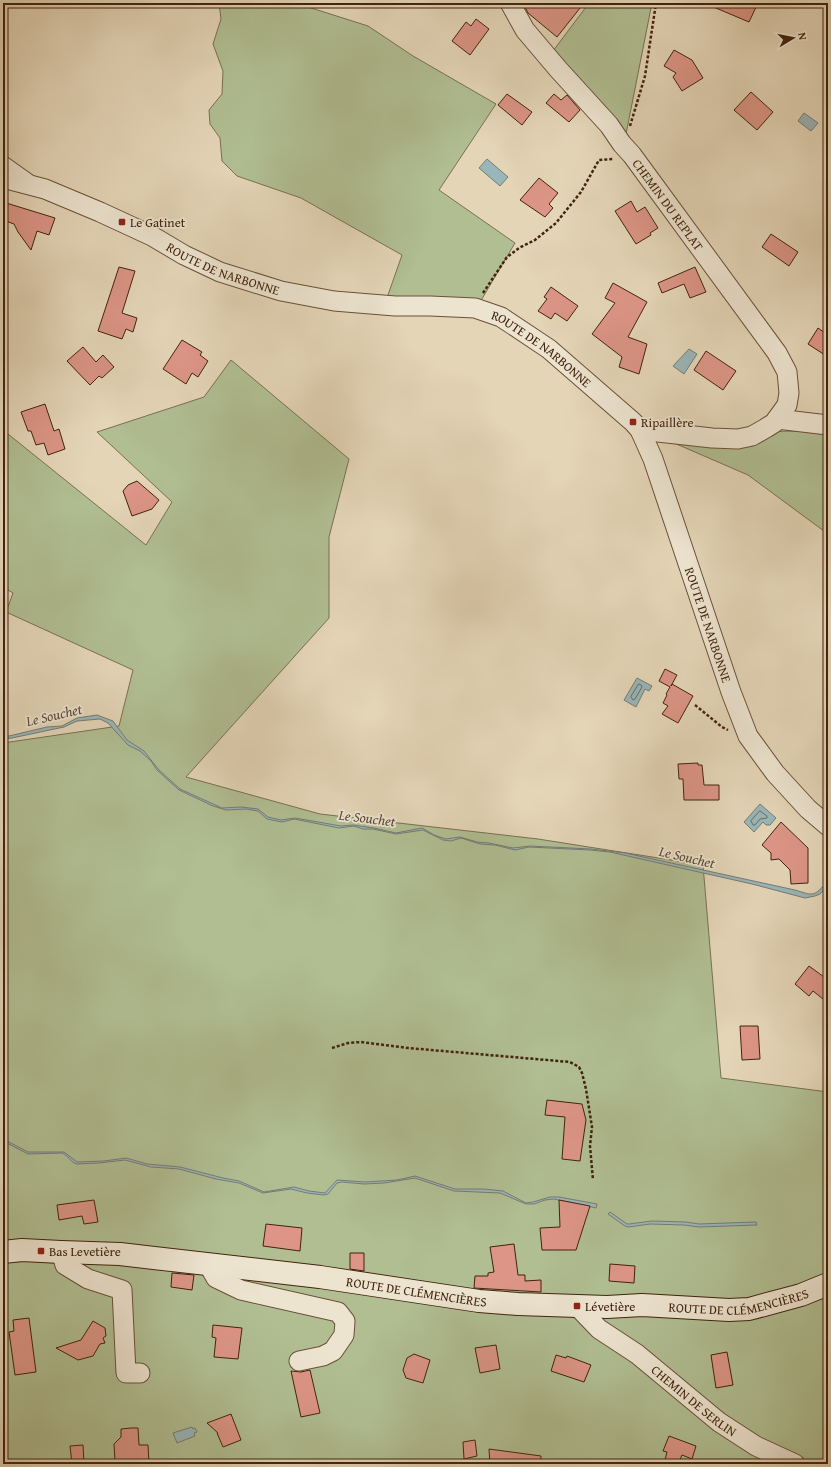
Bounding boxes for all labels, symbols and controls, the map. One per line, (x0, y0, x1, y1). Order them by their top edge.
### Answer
north arrow (773, 18, 813, 58)
text: N (794, 31, 811, 42)
street label: CHEMIN DU REPLAT (628, 155, 709, 255)
place label: Le Gatinet (130, 213, 186, 232)
marker: Le Gatinet (117, 217, 127, 227)
street label: ROUTE DE NARBONNE (163, 237, 282, 300)
street label: ROUTE DE NARBONNE (489, 305, 596, 392)
place label: Ripaillère (641, 413, 694, 432)
marker: Ripaillère (628, 417, 638, 427)
street label: ROUTE DE NARBONNE (680, 564, 737, 685)
water label: Le Souchet (23, 699, 85, 731)
water label: Le Souchet (337, 804, 397, 831)
water label: Le Souchet (656, 841, 718, 873)
place label: Bas Levetière (49, 1242, 121, 1261)
marker: Bas Levetière (36, 1246, 46, 1256)
street label: ROUTE DE CLÉMENCIÈRES (345, 1272, 487, 1311)
street label: ROUTE DE CLÉMENCIÈRES (668, 1283, 811, 1320)
place label: Lévetière (585, 1297, 635, 1316)
marker: Lévetière (572, 1301, 582, 1311)
street label: CHEMIN DE SERLIN (647, 1360, 741, 1441)

